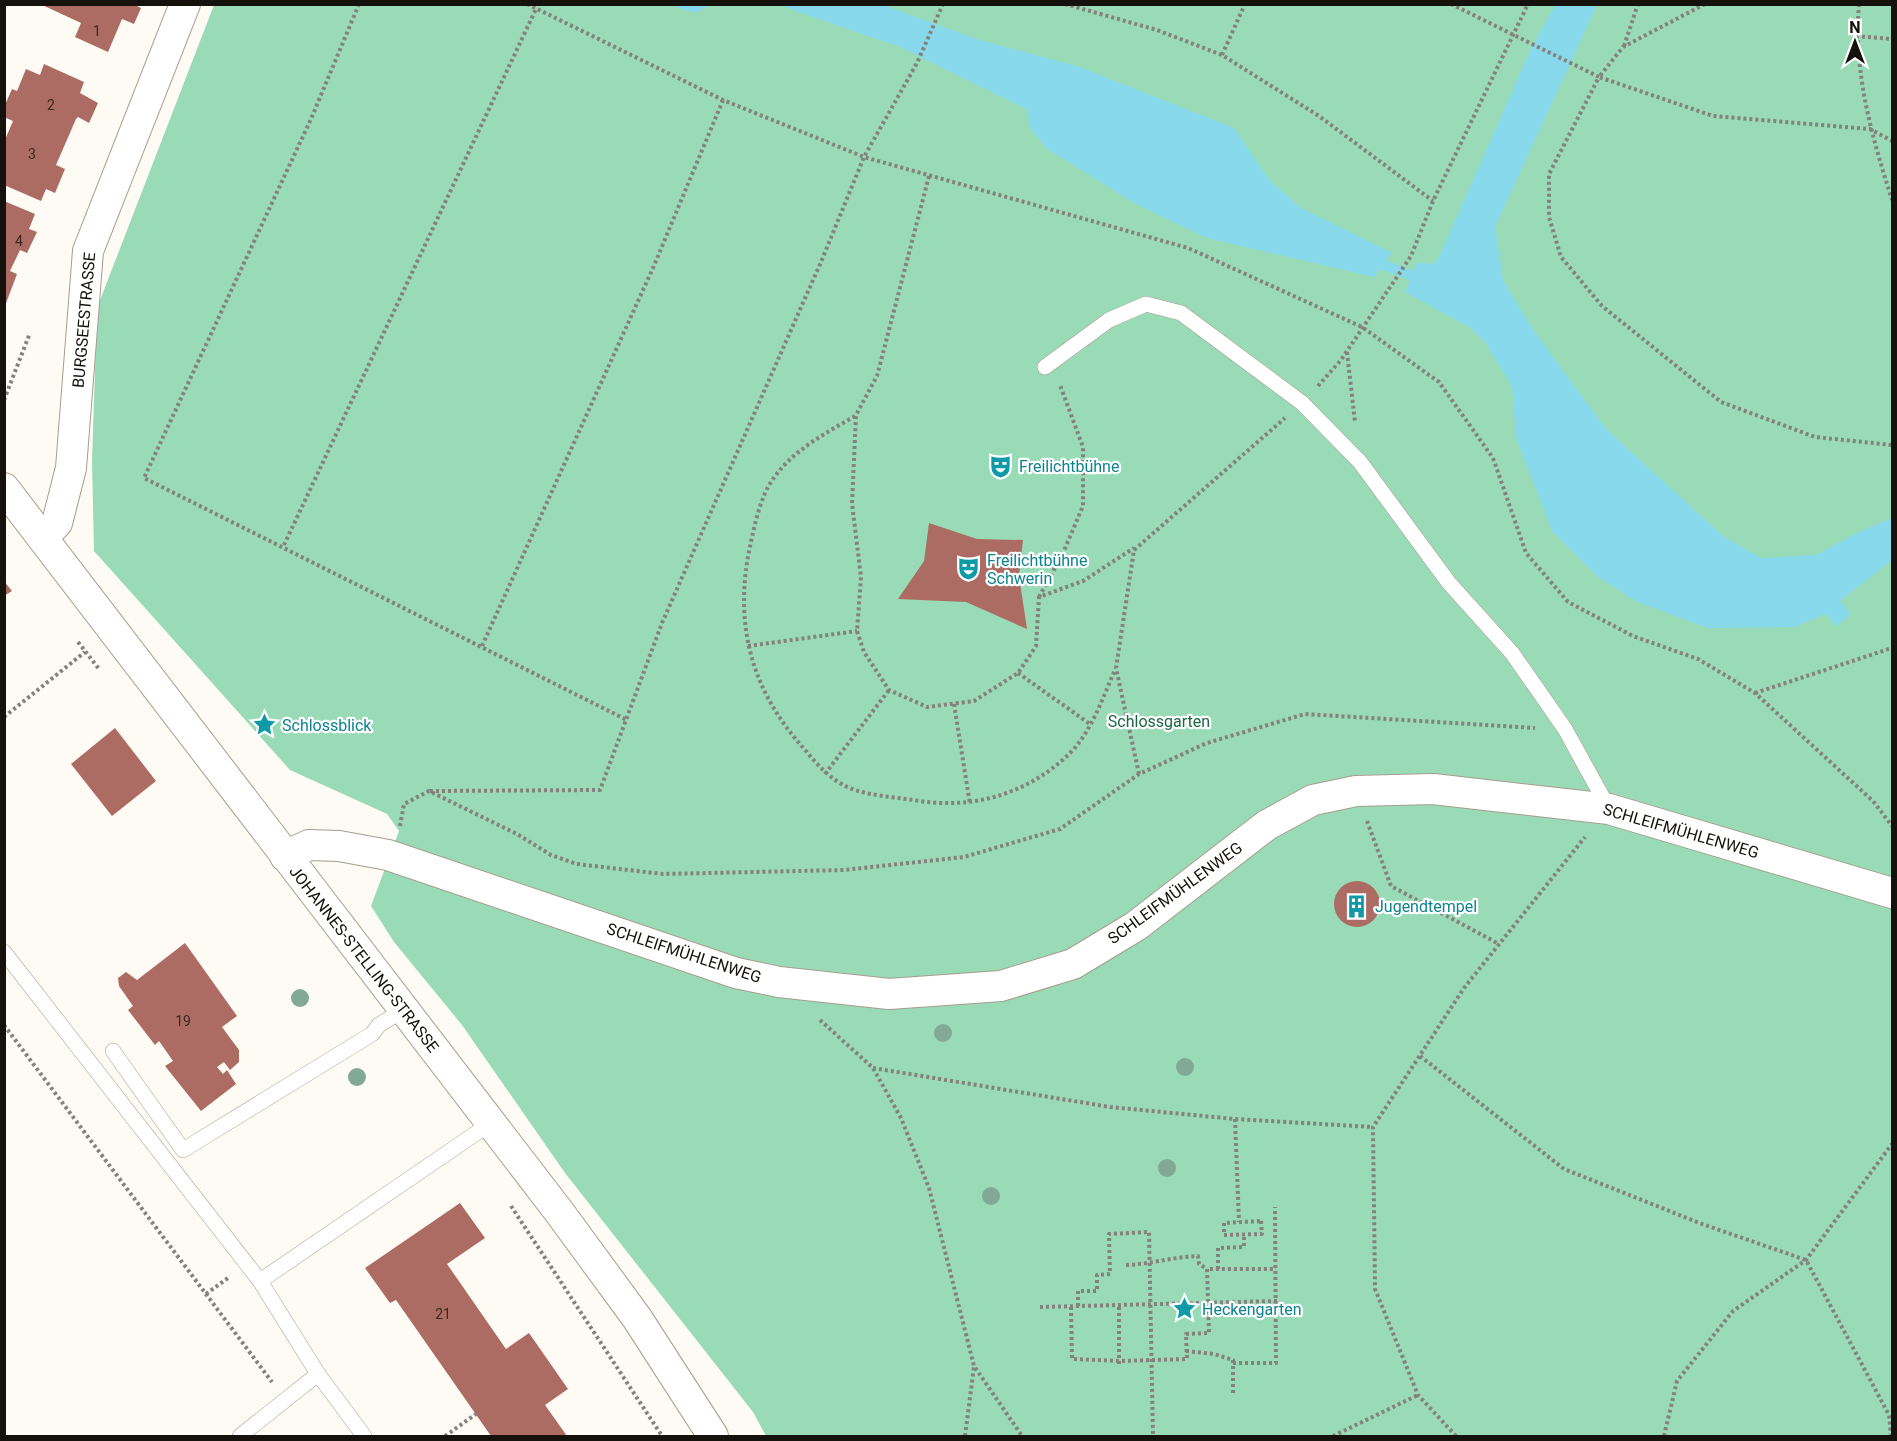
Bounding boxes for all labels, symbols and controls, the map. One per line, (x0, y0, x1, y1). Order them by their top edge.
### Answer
north arrow (1825, 12, 1885, 72)
text: N (1849, 18, 1861, 37)
house number: 1 (93, 23, 101, 39)
house number: 2 (47, 97, 55, 113)
house number: 3 (28, 146, 36, 162)
house number: 4 (15, 233, 23, 249)
street label: BURGSEESTRASSE (69, 251, 99, 389)
theatre icon: Freilichtbühne (988, 453, 1014, 479)
place label: Freilichtbühne (1019, 457, 1119, 476)
place label: Freilichtbühne Schwerin (987, 551, 1087, 588)
theatre icon: Freilichtbühne Schwerin (956, 556, 982, 582)
place icon: Schlossblick (251, 712, 277, 738)
park label: Schlossgarten (1108, 712, 1210, 731)
place label: Schlossblick (282, 716, 372, 735)
street label: SCHLEIFMÜHLENWEG (1601, 800, 1761, 862)
street label: SCHLEIFMÜHLENWEG (1104, 838, 1246, 948)
street label: JOHANNES-STELLING-STRASSE (285, 862, 443, 1056)
building icon: Jugendtempel (1344, 893, 1370, 919)
place label: Jugendtempel (1375, 897, 1477, 916)
street label: SCHLEIFMÜHLENWEG (604, 919, 764, 987)
house number: 19 (175, 1013, 191, 1029)
place icon: Heckengarten (1171, 1296, 1197, 1322)
place label: Heckengarten (1202, 1300, 1302, 1319)
house number: 21 (435, 1306, 451, 1322)

